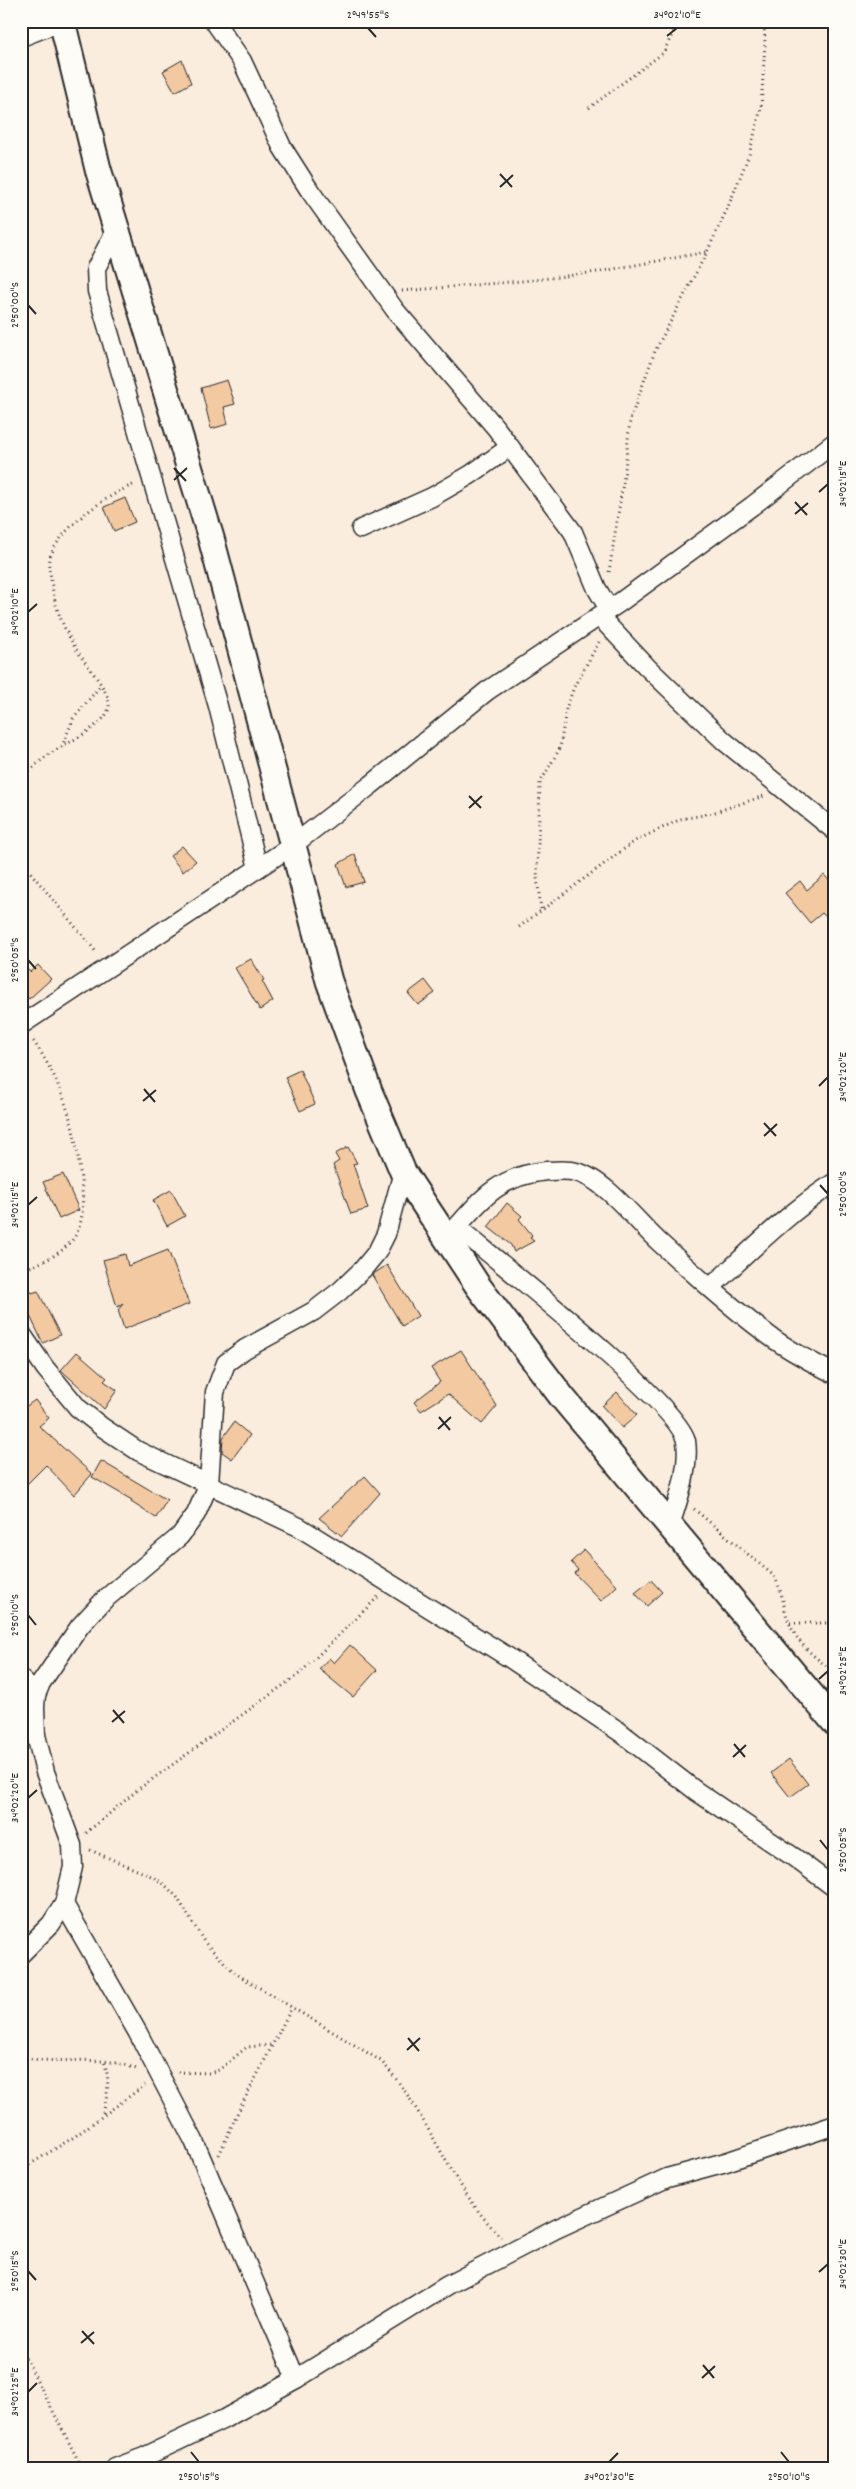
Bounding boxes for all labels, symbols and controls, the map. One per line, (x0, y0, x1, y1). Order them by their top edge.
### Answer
text: 2°49'55"S (347, 7, 389, 24)
text: 34°02'10"E (653, 7, 701, 24)
text: 2°50'00"S (7, 282, 24, 328)
text: 34°02'15"E (835, 460, 852, 507)
text: 34°02'10"E (7, 588, 24, 636)
text: 2°50'05"S (7, 937, 24, 983)
text: 34°02'20"E (835, 1052, 852, 1102)
text: 2°50'00"S (835, 1171, 852, 1217)
text: 34°02'15"E (7, 1181, 24, 1228)
text: 2°50'10"S (7, 1594, 24, 1636)
text: 34°02'25"E (835, 1646, 852, 1695)
text: 34°02'20"E (7, 1773, 24, 1823)
text: 2°50'05"S (835, 1827, 852, 1873)
text: 34°02'30"E (835, 2239, 852, 2289)
text: 2°50'15"S (7, 2250, 24, 2292)
text: 34°02'25"E (7, 2367, 24, 2416)
text: 2°50'15"S (178, 2469, 220, 2486)
text: 34°02'30"E (584, 2469, 634, 2486)
text: 2°50'10"S (768, 2469, 810, 2486)

